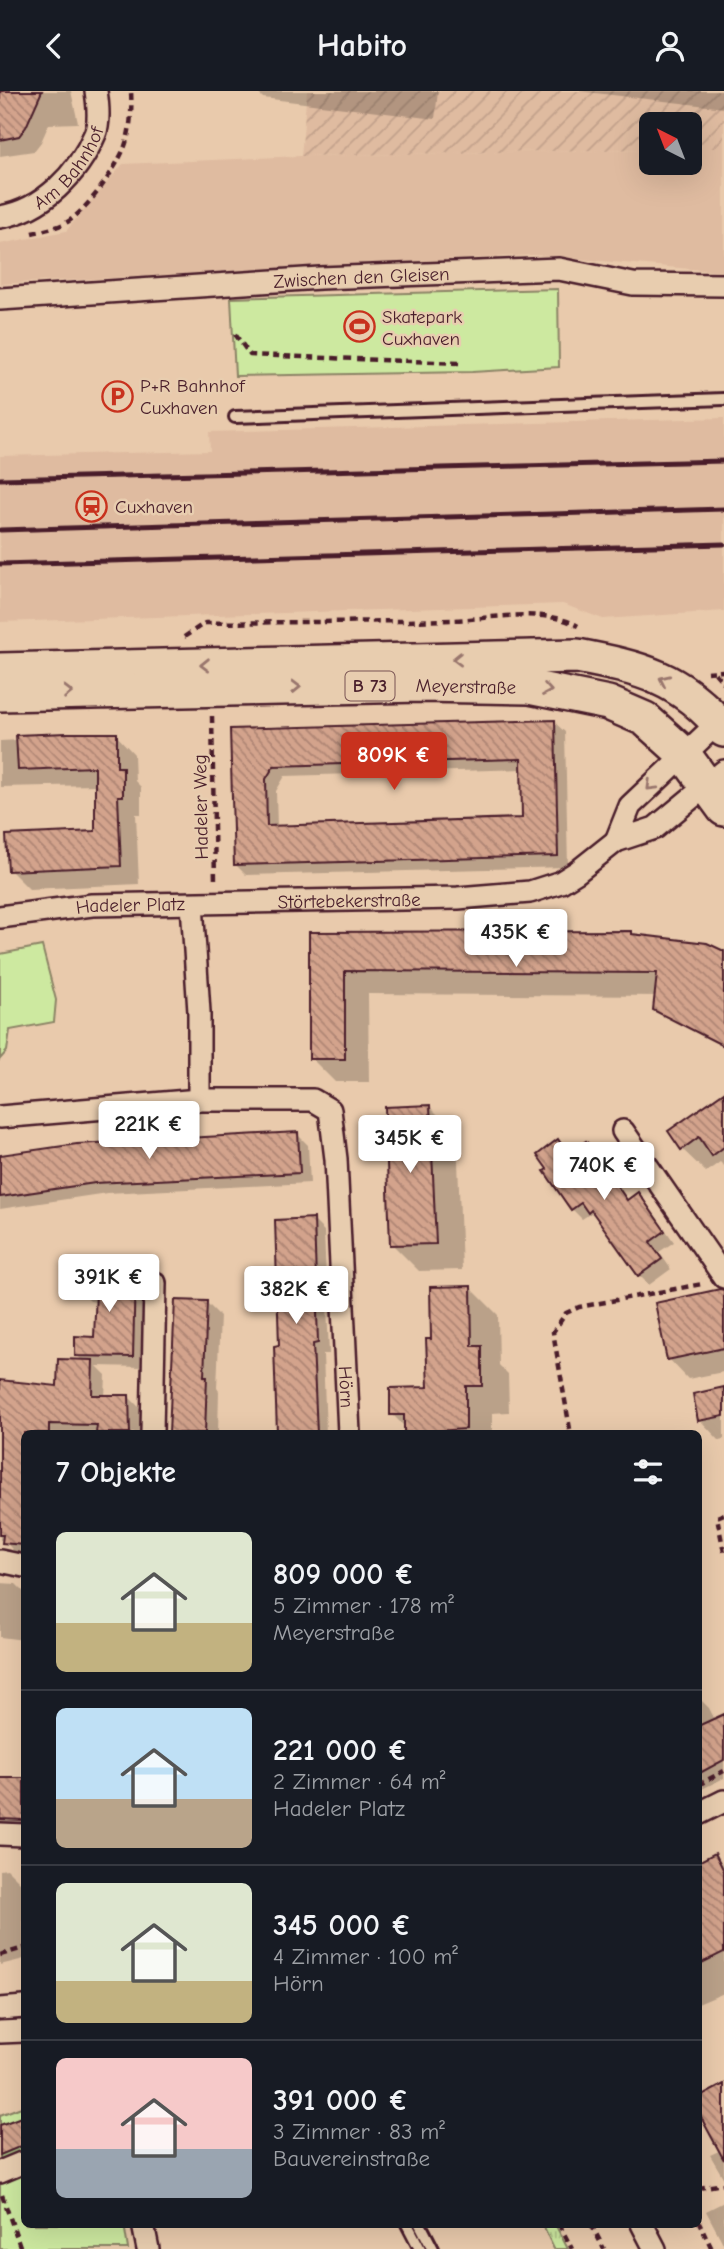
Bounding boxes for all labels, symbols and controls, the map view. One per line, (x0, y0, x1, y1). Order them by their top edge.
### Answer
icon: back (35, 27, 73, 65)
text: Habito (317, 27, 407, 64)
icon: person (651, 27, 689, 65)
north arrow (639, 112, 702, 175)
map controls (639, 112, 702, 175)
street label: Am Bahnhof (30, 123, 109, 214)
street label: Zwischen den Gleisen (273, 263, 450, 293)
place label: Skatepark Cuxhaven (382, 306, 463, 350)
sports icon: Skatepark Cuxhaven (342, 310, 376, 344)
place label: P+R Bahnhof Cuxhaven (140, 375, 246, 419)
parking icon: P+R Bahnhof Cuxhaven (100, 379, 134, 413)
station icon: Cuxhaven (75, 489, 109, 523)
place label: Cuxhaven (115, 496, 193, 518)
one-way arrow (451, 651, 462, 666)
one-way arrow (199, 657, 210, 673)
road number: B 73 (346, 671, 394, 701)
one-way arrow (659, 674, 671, 688)
street label: Meyerstraße (415, 675, 516, 699)
one-way arrow (290, 680, 301, 695)
one-way arrow (541, 682, 553, 697)
one-way arrow (63, 685, 74, 700)
pin: 809K € (337, 733, 451, 792)
text: 809K € (357, 741, 431, 768)
street label: Hadeler Weg (189, 754, 213, 860)
one-way arrow (646, 778, 659, 791)
street label: Störtebekerstraße (278, 889, 421, 913)
street label: Hadeler Platz (75, 893, 185, 919)
pin: 435K € (459, 909, 573, 969)
text: 435K € (480, 918, 552, 945)
pin: 221K € (92, 1101, 206, 1161)
text: 221K € (115, 1110, 183, 1137)
pin: 345K € (353, 1115, 467, 1175)
text: 345K € (374, 1124, 446, 1151)
pin: 740K € (547, 1143, 661, 1202)
text: 740K € (569, 1151, 639, 1178)
pin: 391K € (52, 1255, 166, 1314)
text: 391K € (74, 1263, 144, 1290)
pin: 382K € (239, 1267, 353, 1326)
text: 382K € (260, 1275, 332, 1302)
street label: Hörn (334, 1366, 358, 1408)
icon: filters (629, 1453, 667, 1491)
text: 7 Objekte (56, 1455, 176, 1490)
text: 809 000 € (273, 1557, 415, 1592)
icon: home (112, 1560, 196, 1644)
text: 5 Zimmer · 178 m² (273, 1592, 454, 1619)
text: Meyerstraße (273, 1619, 395, 1646)
text: 221 000 € (273, 1733, 408, 1768)
icon: home (112, 1736, 196, 1820)
text: 2 Zimmer · 64 m² (273, 1768, 445, 1795)
text: Hadeler Platz (273, 1795, 405, 1822)
text: 345 000 € (273, 1908, 411, 1943)
icon: home (112, 1911, 196, 1995)
text: 4 Zimmer · 100 m² (273, 1943, 458, 1970)
text: Hörn (273, 1970, 324, 1997)
text: 391 000 € (273, 2083, 409, 2118)
icon: home (112, 2086, 196, 2170)
text: 3 Zimmer · 83 m² (273, 2118, 445, 2145)
text: Bauvereinstraße (273, 2145, 430, 2172)

